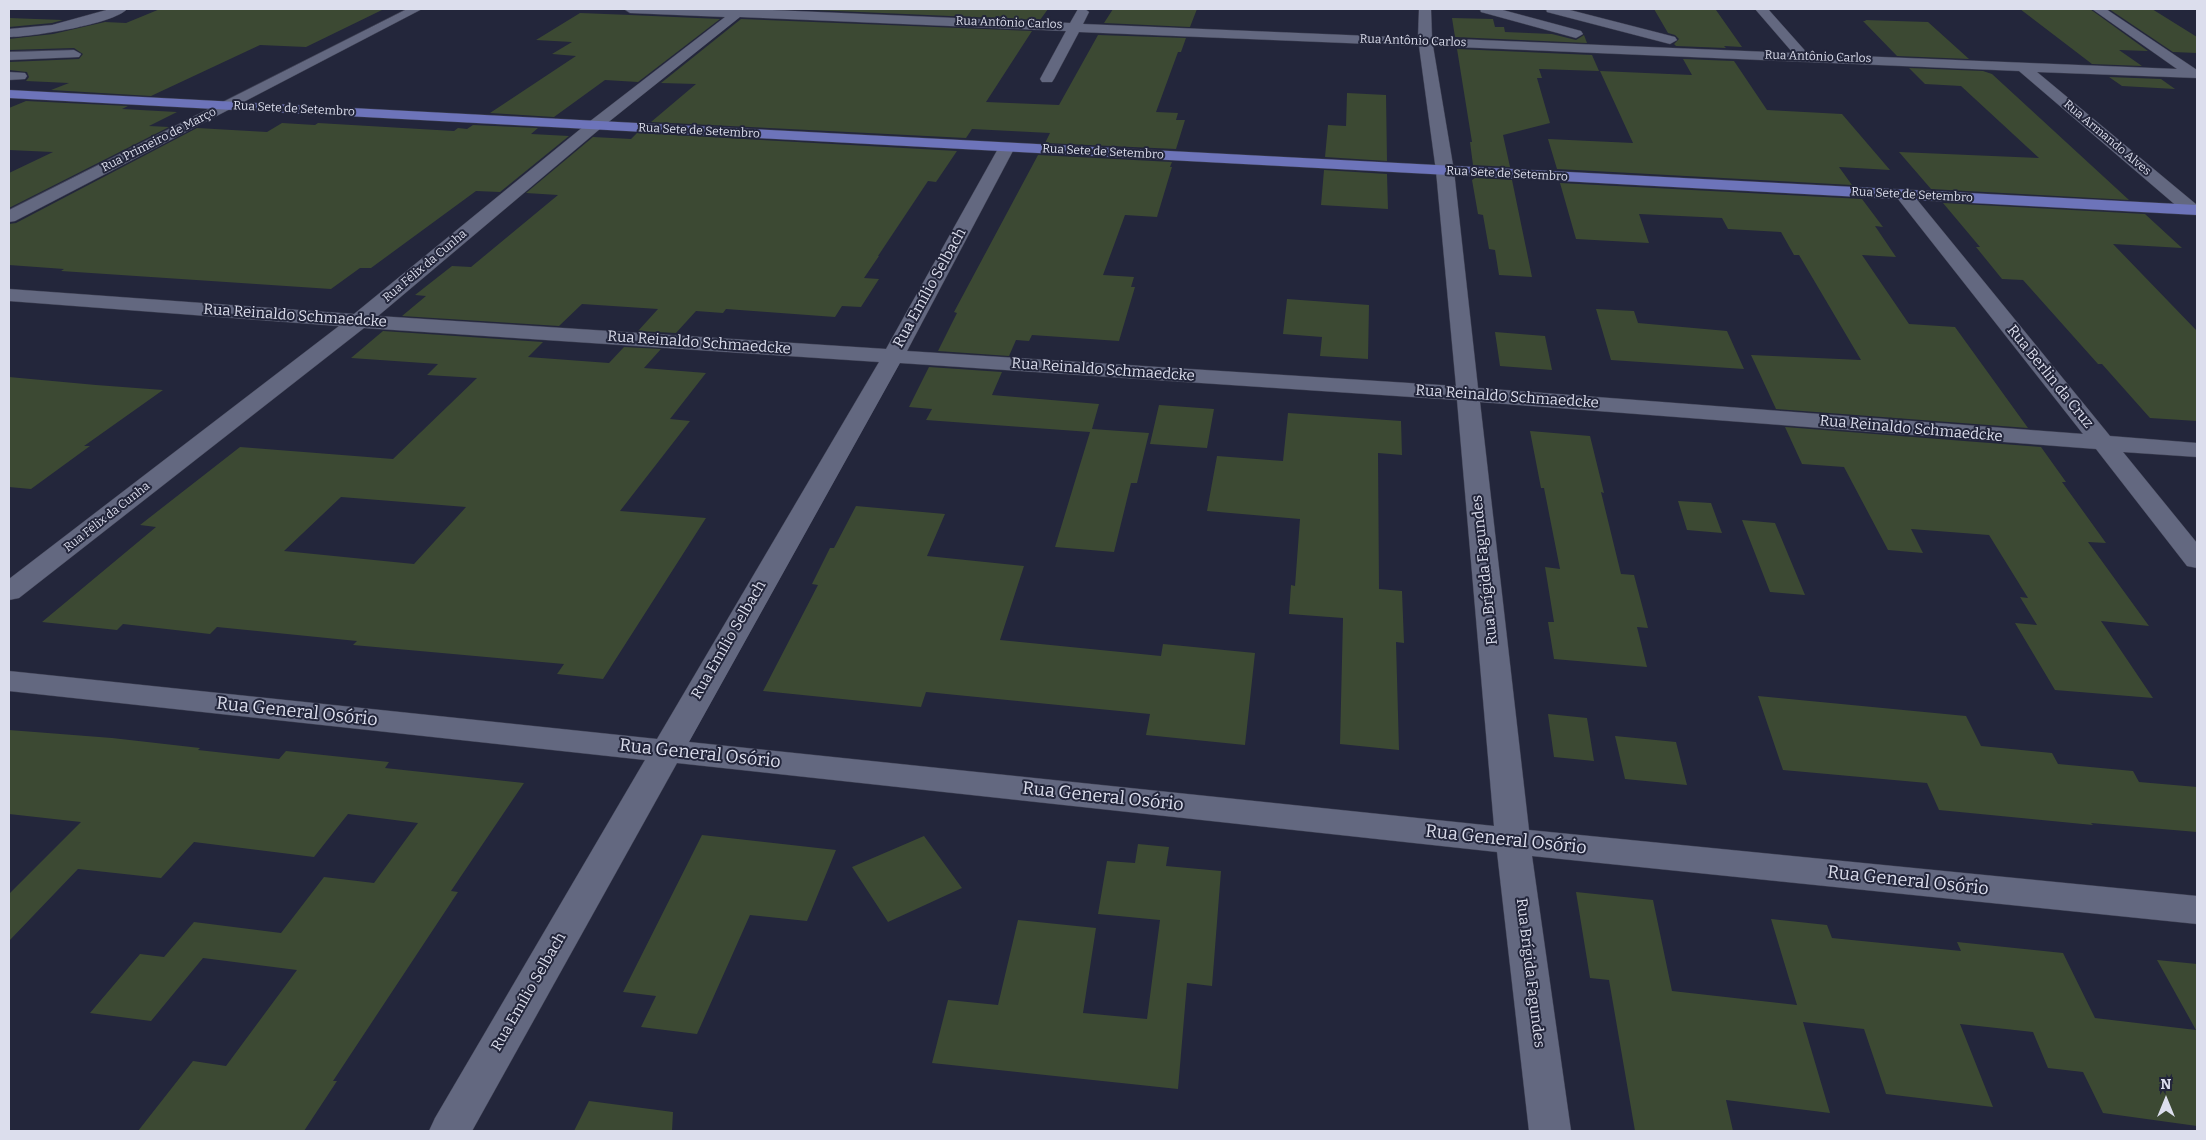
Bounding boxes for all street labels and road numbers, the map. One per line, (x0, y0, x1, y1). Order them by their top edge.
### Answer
street label: Rua Antônio Carlos (955, 14, 1063, 32)
street label: Rua Antônio Carlos (1359, 32, 1467, 50)
street label: Rua Antônio Carlos (1764, 48, 1872, 66)
street label: Rua Armando Alves (2060, 97, 2154, 179)
street label: Rua Sete de Setembro (233, 99, 355, 119)
street label: Rua Primeiro de Março (99, 105, 219, 175)
street label: Rua Sete de Setembro (638, 121, 760, 141)
street label: Rua Sete de Setembro (1042, 142, 1164, 162)
street label: Rua Sete de Setembro (1446, 164, 1568, 184)
street label: Rua Sete de Setembro (1851, 185, 1973, 205)
street label: Rua Emílio Selbach (890, 225, 970, 351)
street label: Rua Félix da Cunha (380, 227, 470, 305)
street label: Rua Reinaldo Schmaedcke (203, 301, 387, 331)
street label: Rua Berlin da Cruz (2003, 322, 2097, 432)
street label: Rua Reinaldo Schmaedcke (607, 328, 791, 358)
street label: Rua Reinaldo Schmaedcke (1011, 355, 1195, 385)
street label: Rua Reinaldo Schmaedcke (1415, 382, 1599, 412)
street label: Rua Reinaldo Schmaedcke (1819, 412, 2003, 446)
street label: Rua Félix da Cunha (61, 479, 153, 555)
street label: Rua Brígida Fagundes (1468, 494, 1502, 646)
street label: Rua Emílio Selbach (688, 578, 770, 702)
street label: Rua General Osório (215, 693, 379, 731)
street label: Rua General Osório (618, 735, 782, 773)
street label: Rua General Osório (1021, 778, 1185, 816)
street label: Rua General Osório (1424, 821, 1588, 859)
street label: Rua General Osório (1826, 862, 1990, 900)
street label: Rua Brígida Fagundes (1512, 897, 1548, 1049)
street label: Rua Emílio Selbach (488, 930, 570, 1054)

